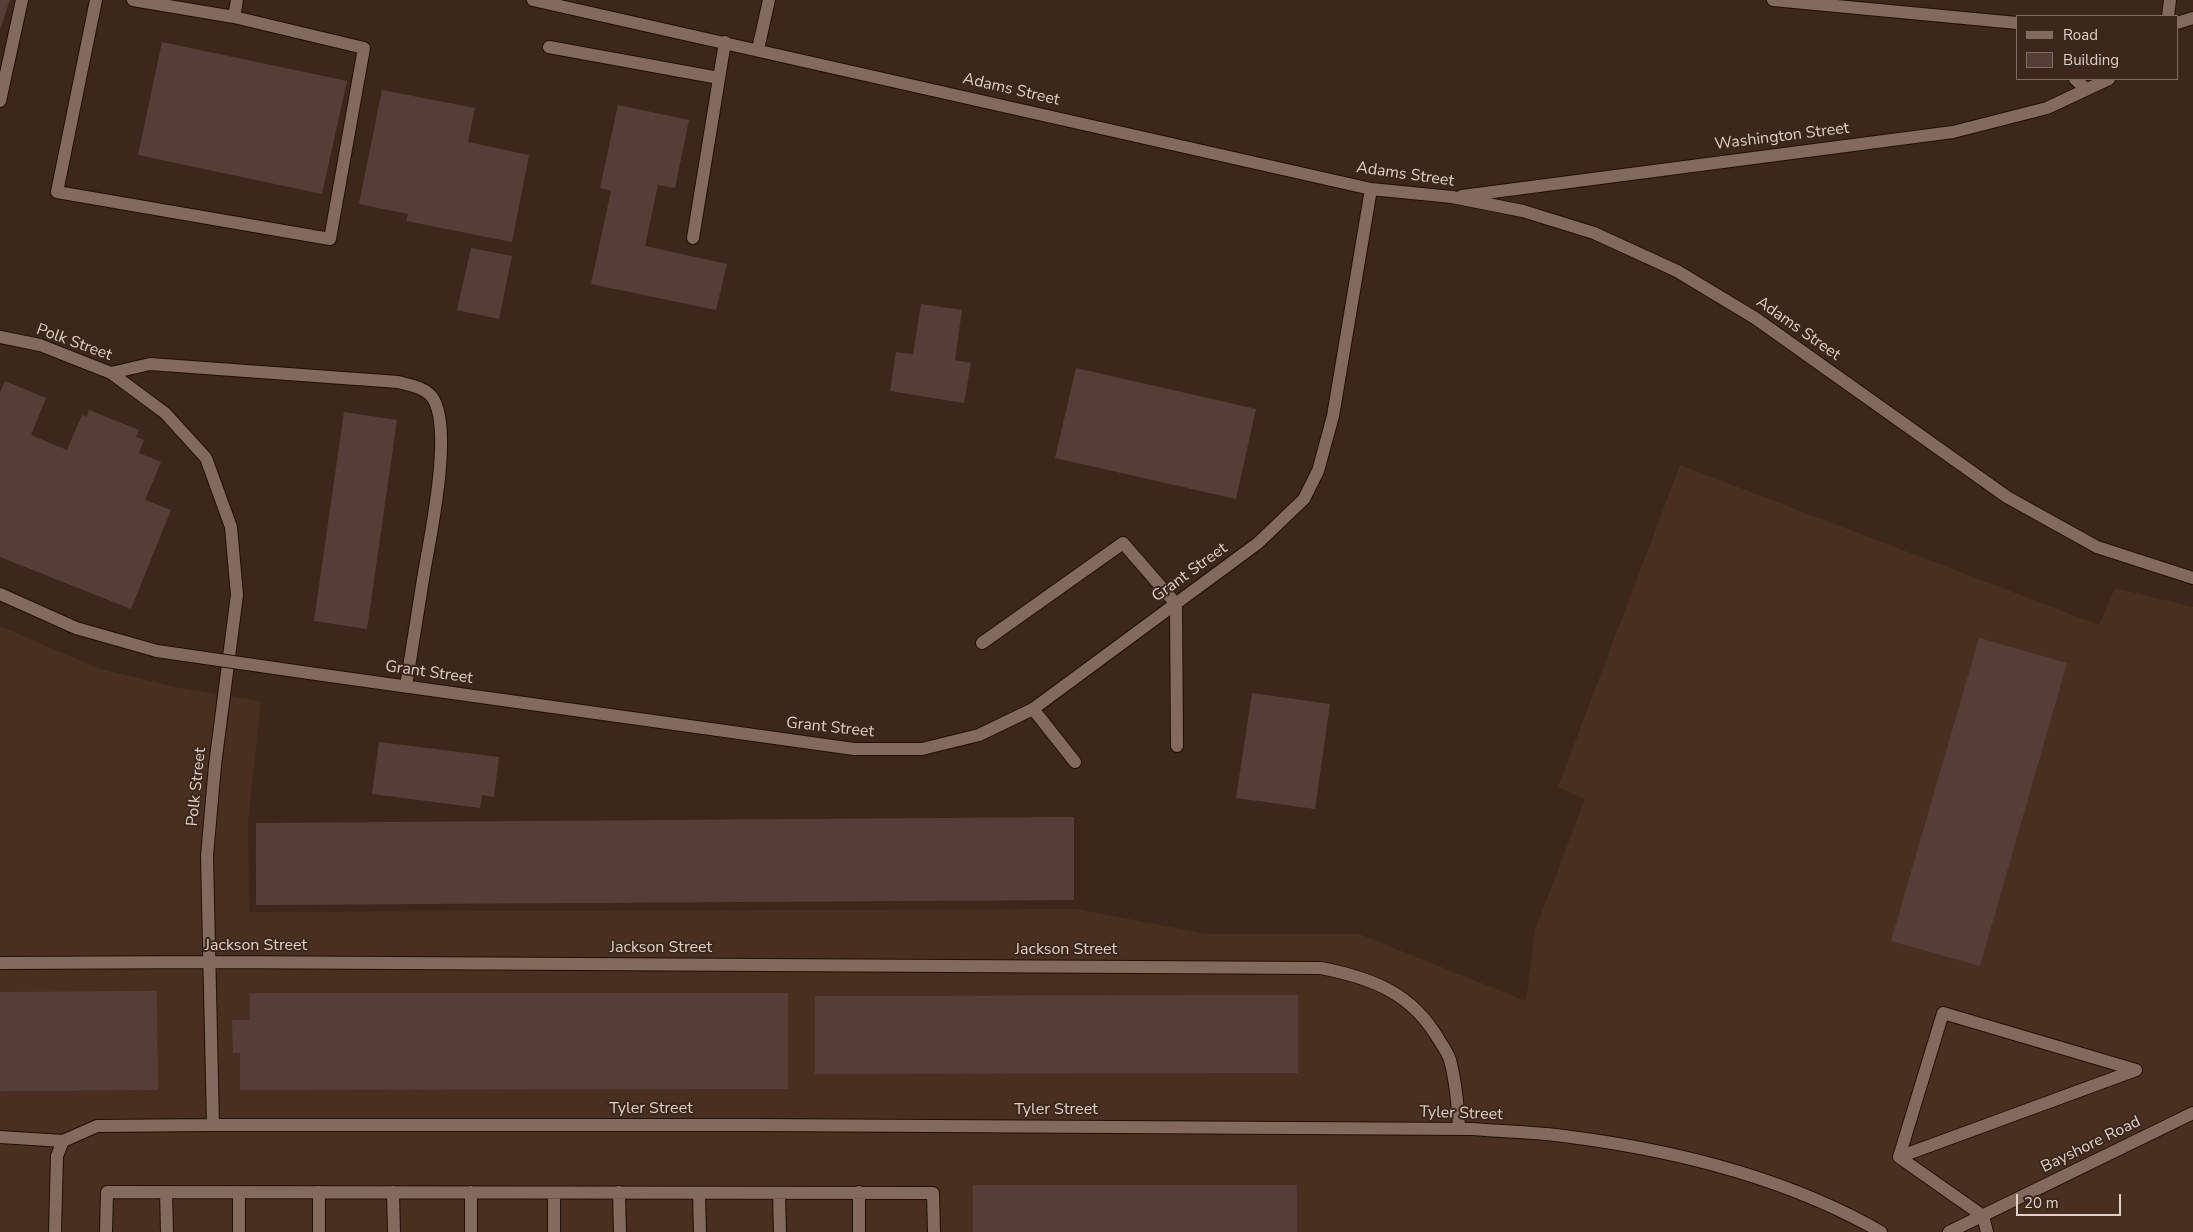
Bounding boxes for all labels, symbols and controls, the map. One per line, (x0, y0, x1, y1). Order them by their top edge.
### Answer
legend (2016, 15, 2178, 80)
text: Road (2063, 25, 2098, 45)
text: Building (2063, 50, 2119, 70)
street label: Adams Street (961, 70, 1061, 110)
street label: Washington Street (1714, 119, 1850, 155)
street label: Adams Street (1355, 159, 1455, 191)
street label: Adams Street (1752, 293, 1844, 365)
street label: Polk Street (34, 320, 114, 366)
street label: Grant Street (1149, 539, 1231, 607)
street label: Grant Street (384, 657, 474, 689)
street label: Grant Street (785, 714, 875, 742)
street label: Polk Street (183, 747, 211, 827)
street label: Jackson Street (205, 936, 307, 956)
street label: Jackson Street (610, 938, 712, 958)
street label: Jackson Street (1015, 940, 1117, 960)
street label: Tyler Street (609, 1099, 693, 1119)
street label: Tyler Street (1014, 1100, 1098, 1120)
street label: Tyler Street (1419, 1103, 1503, 1125)
street label: Bayshore Road (2038, 1113, 2144, 1177)
scale bar (2018, 1184, 2123, 1216)
text: 20 m (2024, 1193, 2059, 1213)

